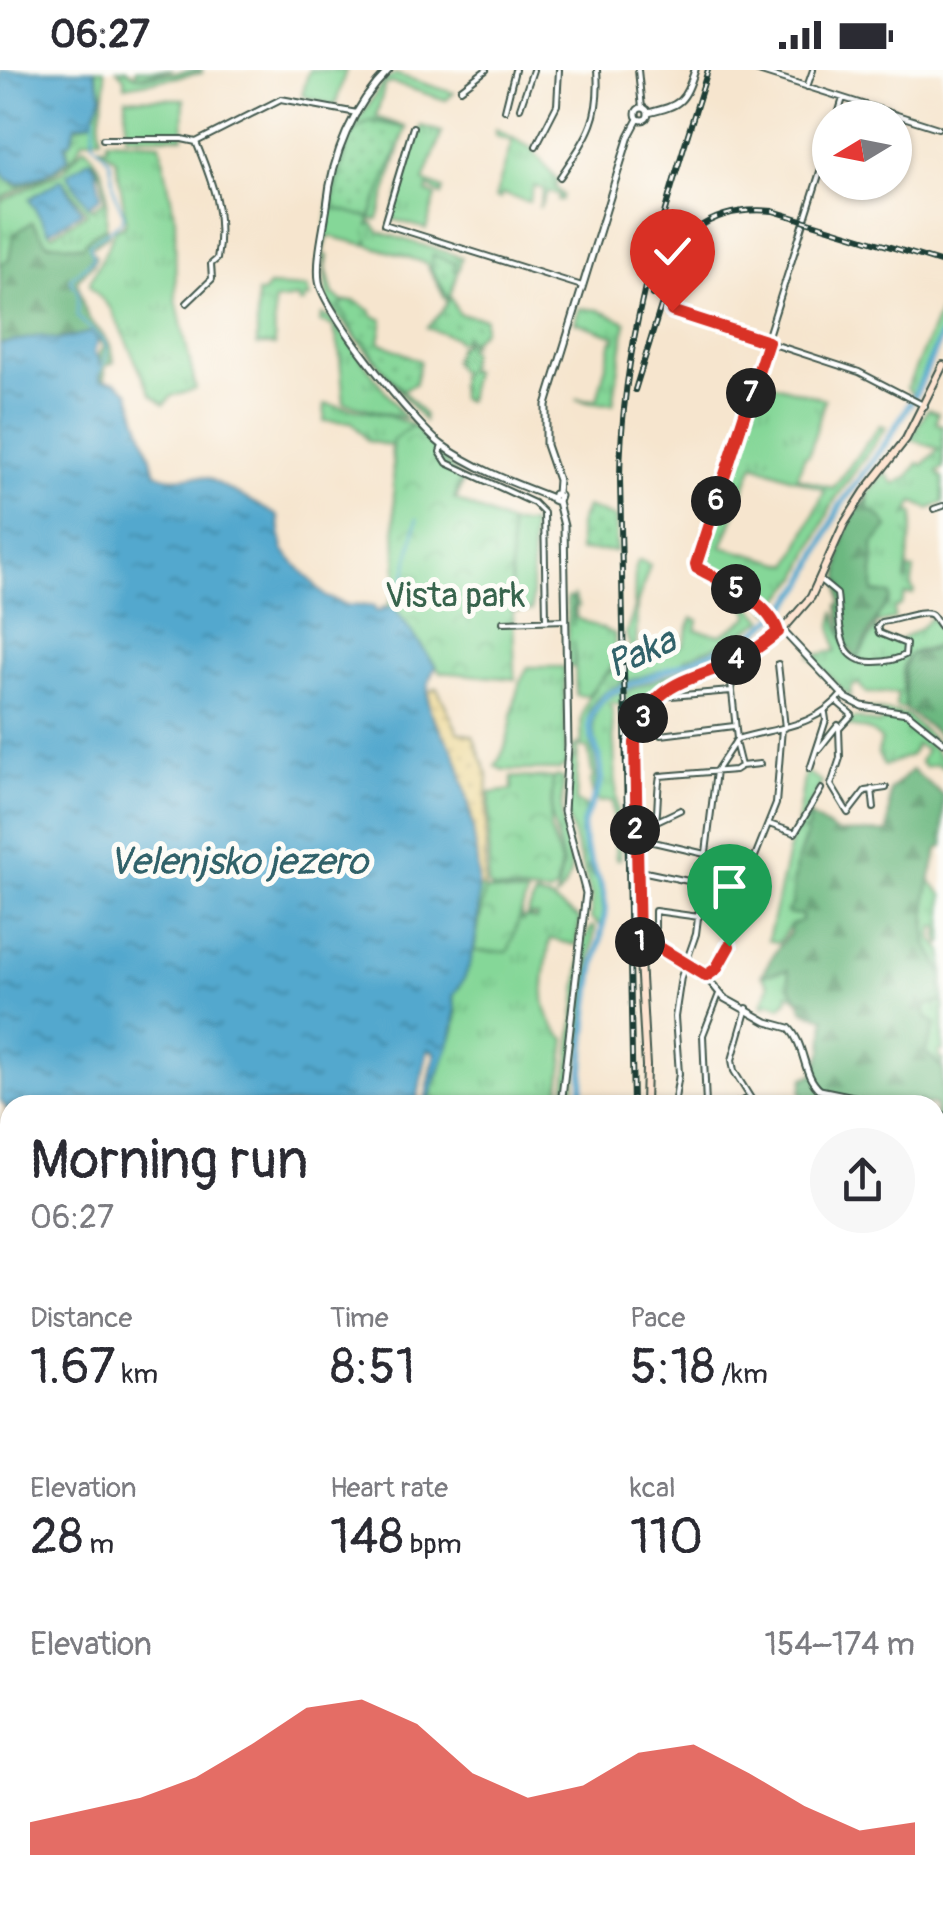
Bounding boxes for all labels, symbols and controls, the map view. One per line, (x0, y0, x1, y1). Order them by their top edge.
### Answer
text: 06:27 (50, 11, 150, 59)
north arrow (812, 100, 912, 200)
map controls (812, 100, 912, 200)
pin (630, 209, 715, 312)
icon: check (645, 224, 700, 279)
pin: 7 (726, 368, 776, 418)
text: 7 (744, 375, 758, 410)
pin: 6 (691, 476, 741, 526)
text: 6 (708, 483, 724, 518)
pin: 5 (711, 564, 761, 614)
text: 5 (728, 571, 744, 606)
park label: Vista park (385, 574, 526, 618)
water label: Paka (599, 616, 685, 689)
pin: 4 (711, 635, 761, 685)
text: 4 (728, 642, 744, 677)
pin: 3 (618, 693, 668, 743)
text: 3 (635, 700, 651, 735)
pin: 2 (610, 805, 660, 855)
text: 2 (627, 812, 643, 847)
water label: Velenjsko jezero (108, 838, 370, 886)
pin (687, 844, 772, 947)
icon: arrive (702, 859, 757, 914)
pin: 1 (615, 917, 665, 967)
text: 1 (635, 924, 645, 959)
text: Morning run (30, 1126, 308, 1195)
button: share (810, 1128, 915, 1233)
text: 06:27 (30, 1198, 114, 1238)
text: Distance (30, 1301, 132, 1336)
text: Time (330, 1301, 389, 1336)
text: Pace (630, 1301, 685, 1336)
text: 1.67 (30, 1336, 116, 1399)
text: 8:51 (330, 1336, 415, 1399)
text: 5:18 (630, 1336, 715, 1399)
text: km (116, 1357, 158, 1392)
text: /km (715, 1357, 768, 1392)
text: Elevation (30, 1471, 137, 1506)
text: Heart rate (330, 1471, 448, 1506)
text: kcal (630, 1471, 676, 1506)
text: 28 (30, 1506, 83, 1569)
text: 148 (330, 1506, 404, 1569)
text: 110 (630, 1506, 703, 1569)
text: m (83, 1527, 114, 1562)
text: bpm (404, 1527, 462, 1562)
text: Elevation (30, 1625, 152, 1665)
text: 154–174 m (764, 1625, 915, 1665)

